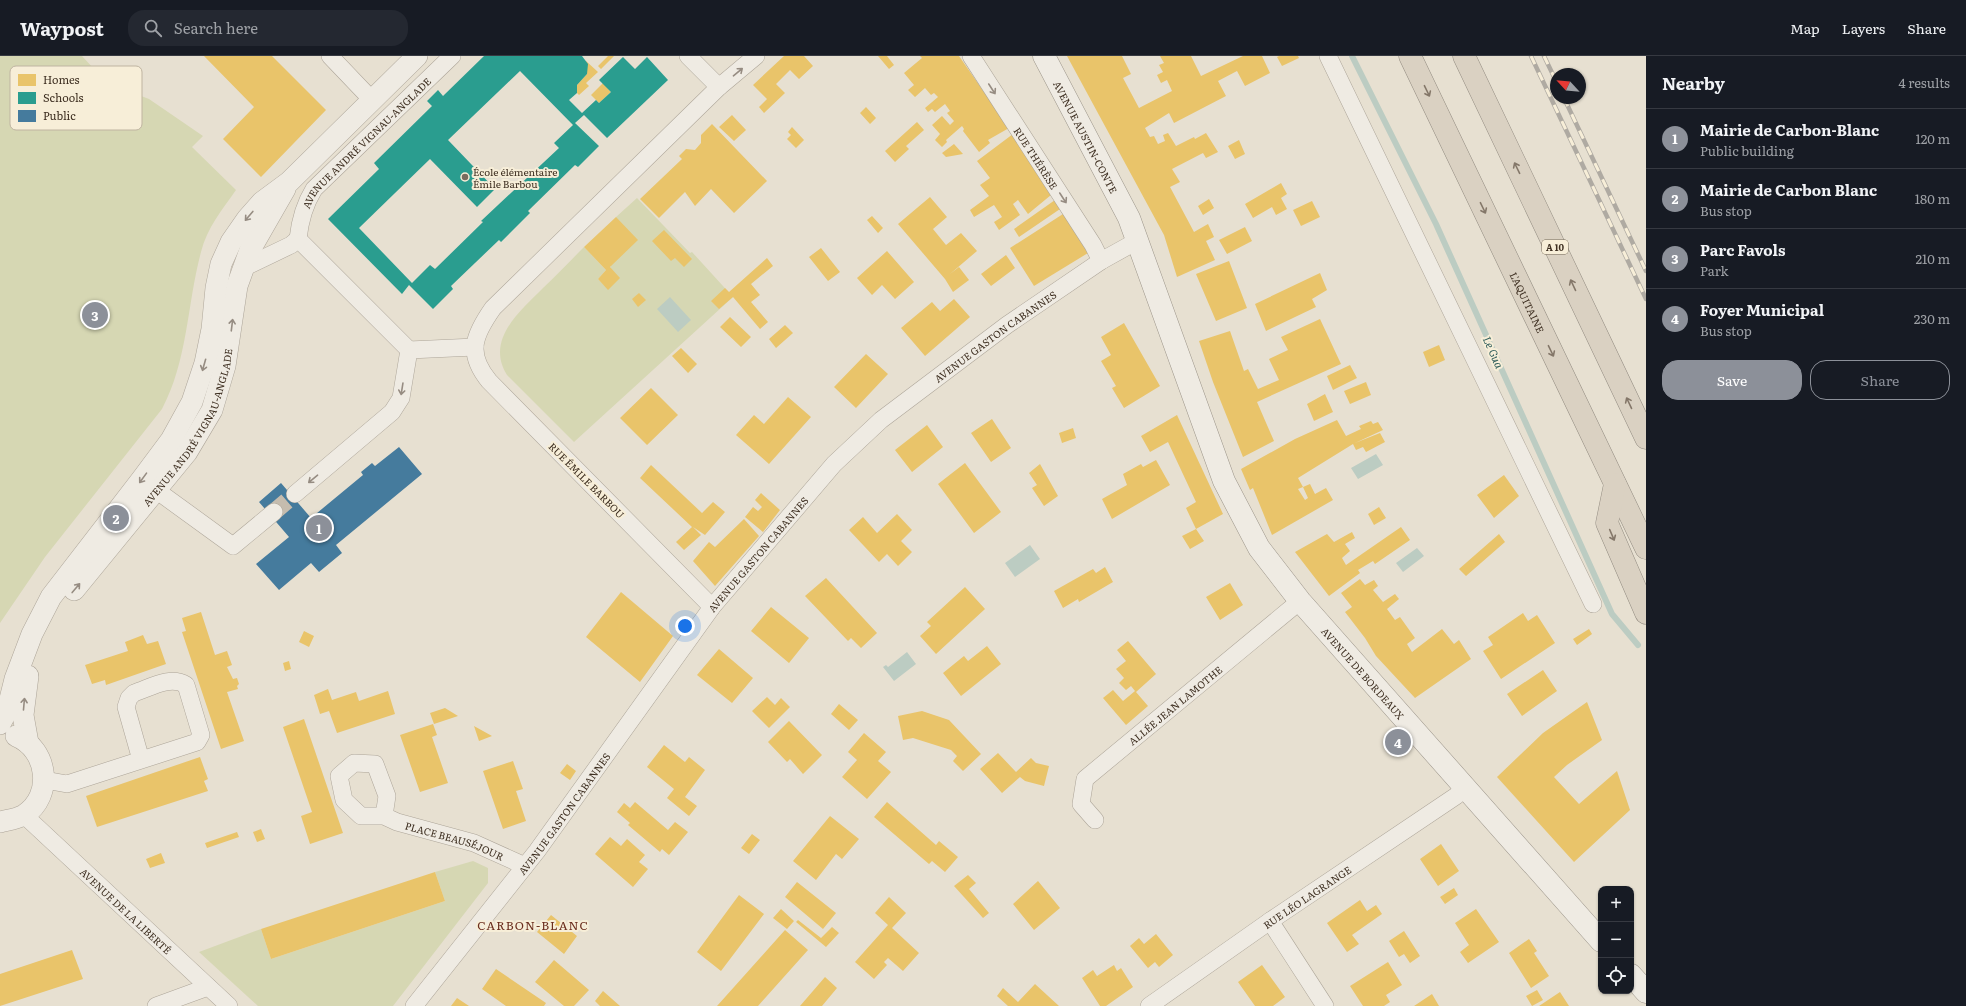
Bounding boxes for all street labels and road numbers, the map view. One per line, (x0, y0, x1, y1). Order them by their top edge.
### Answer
street label: AVENUE ANDRÉ VIGNAU-ANGLADE (298, 73, 434, 210)
street label: AVENUE AUSTIN-CONTE (1051, 78, 1122, 196)
street label: RUE THÉRÈSE (1011, 124, 1062, 192)
road number: A 10 (1542, 240, 1568, 254)
street label: L'AQUITAINE (1507, 269, 1549, 335)
street label: AVENUE GASTON CABANNES (930, 286, 1059, 385)
street label: AVENUE ANDRÉ VIGNAU-ANGLADE (139, 347, 235, 509)
street label: RUE ÉMILE BARBOU (546, 439, 628, 521)
street label: AVENUE GASTON CABANNES (704, 493, 811, 615)
street label: AVENUE DE BORDEAUX (1319, 623, 1408, 722)
street label: ALLÉE JEAN LAMOTHE (1125, 661, 1225, 748)
street label: AVENUE GASTON CABANNES (514, 749, 613, 877)
street label: PLACE BEAUSÉJOUR (404, 817, 507, 863)
street label: RUE LÉO LAGRANGE (1260, 861, 1354, 931)
street label: AVENUE DE LA LIBERTÉ (77, 864, 176, 957)

